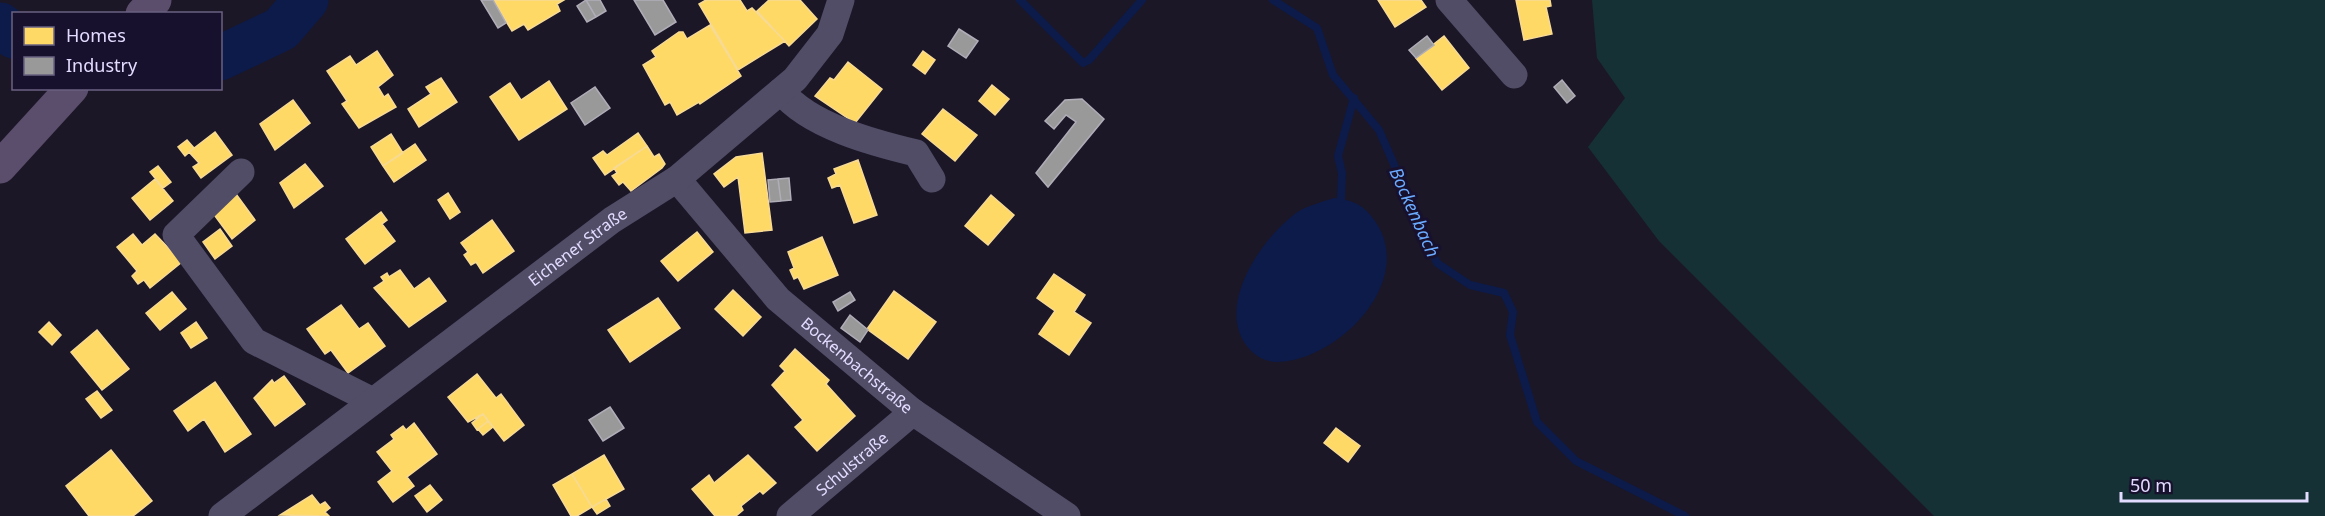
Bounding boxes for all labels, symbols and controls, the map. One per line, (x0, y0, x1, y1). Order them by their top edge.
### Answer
legend (12, 12, 222, 90)
text: Homes (66, 23, 126, 47)
text: Industry (66, 53, 138, 77)
water label: Bockenbach (1384, 163, 1446, 261)
street label: Eichener Straße (523, 202, 631, 291)
street label: Bockenbachstraße (797, 312, 918, 418)
street label: Schulstraße (811, 427, 893, 501)
scale bar (2121, 465, 2307, 503)
text: 50 m (2130, 473, 2172, 497)

